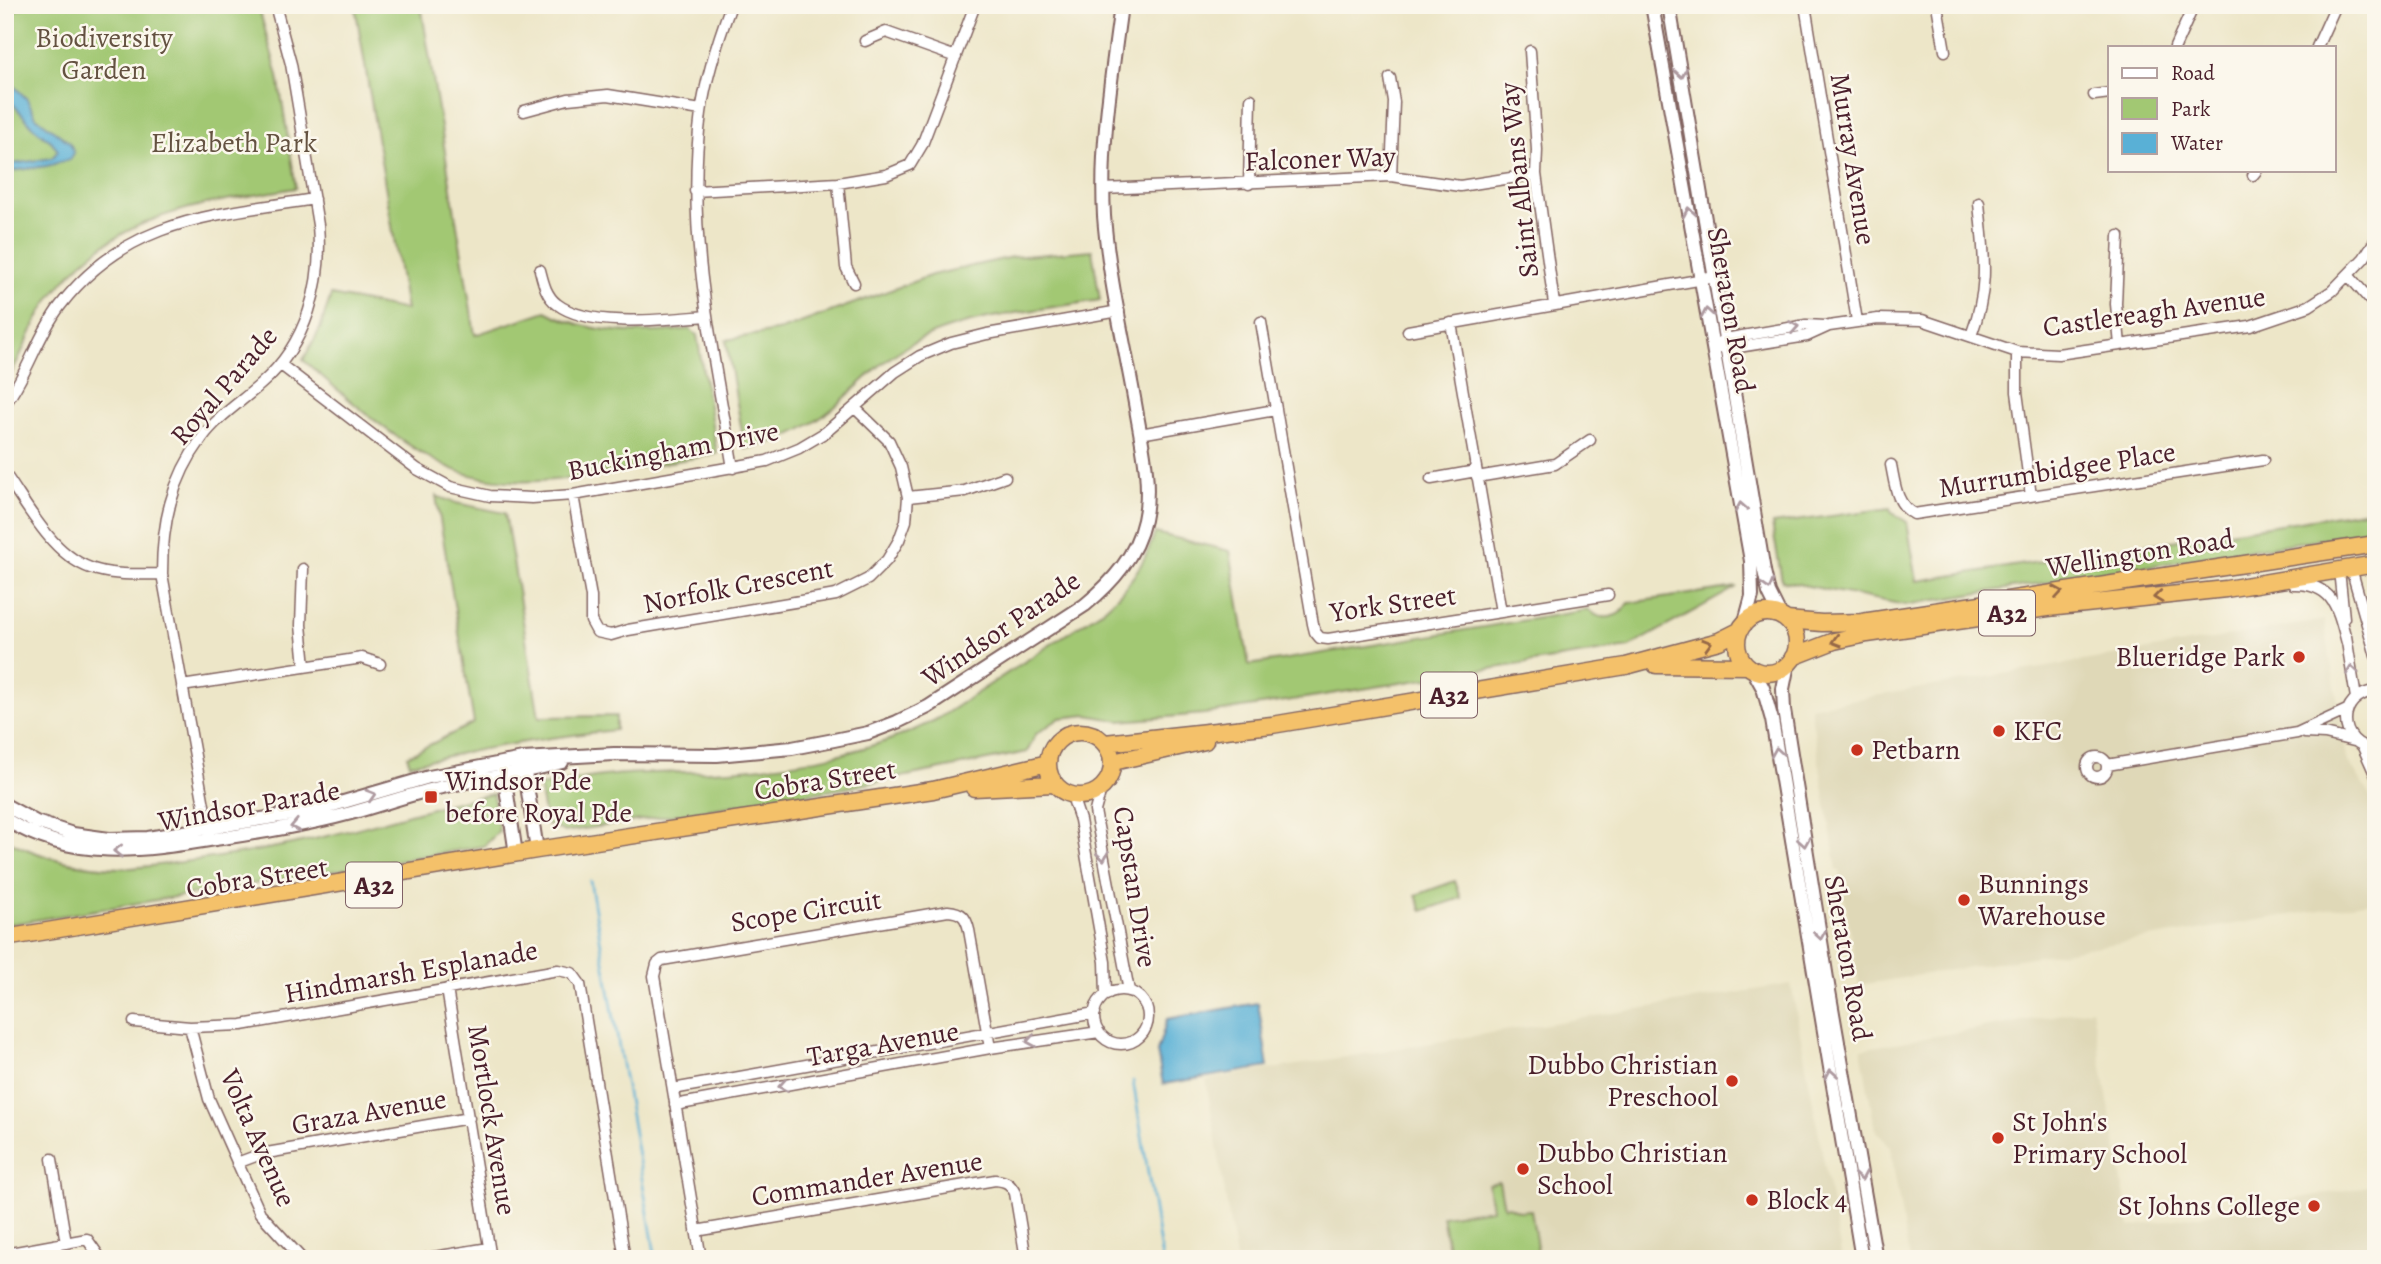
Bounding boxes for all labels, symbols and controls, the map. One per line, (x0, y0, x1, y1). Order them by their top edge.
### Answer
park label: Biodiversity Garden (35, 19, 173, 89)
legend (2108, 46, 2336, 172)
text: Road (2171, 59, 2215, 87)
one-way arrow (1673, 67, 1688, 78)
street label: Murray Avenue (1821, 70, 1885, 248)
street label: Saint Albans Way (1490, 80, 1548, 280)
text: Park (2171, 95, 2211, 123)
park label: Elizabeth Park (151, 124, 317, 162)
text: Water (2170, 129, 2223, 157)
street label: Falconer Way (1244, 137, 1397, 181)
one-way arrow (1682, 206, 1697, 218)
street label: Sheraton Road (1698, 224, 1764, 397)
street label: Castlereagh Avenue (2040, 278, 2268, 346)
one-way arrow (1700, 307, 1715, 319)
street label: Royal Parade (162, 318, 286, 454)
one-way arrow (1788, 320, 1800, 335)
street label: Buckingham Drive (564, 412, 782, 490)
street label: Murrumbidgee Place (1936, 433, 2178, 507)
one-way arrow (1734, 501, 1749, 513)
street label: Wellington Road (2042, 519, 2238, 587)
street label: Norfolk Crescent (640, 549, 836, 623)
street label: Windsor Parade (913, 562, 1088, 697)
street label: York Street (1327, 576, 1458, 632)
one-way arrow (1759, 579, 1774, 591)
one-way arrow (2052, 585, 2064, 600)
one-way arrow (2152, 589, 2164, 604)
road number: A32 (1979, 590, 2035, 636)
one-way arrow (1830, 633, 1842, 648)
one-way arrow (1701, 638, 1713, 653)
place label: Blueridge Park (2115, 638, 2285, 676)
marker: Blueridge Park (2291, 649, 2307, 665)
one-way arrow (2344, 664, 2359, 676)
road number: A32 (1421, 673, 1477, 718)
place label: KFC (2013, 712, 2062, 750)
marker: KFC (1991, 723, 2007, 739)
place label: Petbarn (1871, 731, 1960, 769)
marker: Petbarn (1849, 742, 1865, 758)
one-way arrow (1770, 746, 1785, 758)
street label: Cobra Street (751, 750, 899, 810)
place label: Windsor Pde before Royal Pde (444, 762, 632, 832)
street label: Windsor Parade (154, 771, 343, 841)
one-way arrow (364, 788, 376, 803)
marker: Windsor Pde before Royal Pde (423, 789, 439, 805)
street label: Capstan Drive (1104, 804, 1166, 970)
one-way arrow (289, 817, 301, 832)
one-way arrow (1796, 836, 1811, 848)
one-way arrow (112, 843, 123, 858)
street label: Cobra Street (183, 848, 331, 908)
one-way arrow (1095, 850, 1110, 862)
road number: A32 (346, 862, 402, 908)
place label: Bunnings Warehouse (1977, 865, 2106, 935)
street label: Sheraton Road (1815, 872, 1881, 1045)
street label: Scope Circuit (728, 880, 884, 942)
marker: Bunnings Warehouse (1956, 892, 1972, 908)
one-way arrow (1812, 929, 1827, 941)
street label: Hindmarsh Esplanade (281, 931, 541, 1013)
street label: Targa Avenue (804, 1012, 962, 1076)
street label: Mortlock Avenue (458, 1022, 526, 1218)
one-way arrow (1025, 1033, 1037, 1048)
place label: Dubbo Christian Preschool (1527, 1046, 1718, 1116)
street label: Volta Avenue (210, 1062, 305, 1213)
one-way arrow (1824, 1068, 1839, 1080)
marker: Dubbo Christian Preschool (1724, 1073, 1740, 1089)
one-way arrow (777, 1078, 789, 1093)
street label: Graza Avenue (289, 1080, 449, 1144)
place label: St John's Primary School (2012, 1103, 2187, 1173)
marker: St John's Primary School (1990, 1130, 2006, 1146)
place label: Dubbo Christian School (1537, 1134, 1728, 1204)
street label: Commander Avenue (749, 1142, 985, 1216)
marker: Dubbo Christian School (1515, 1161, 1531, 1177)
one-way arrow (1853, 1170, 1868, 1182)
place label: Block 4 (1766, 1181, 1848, 1219)
place label: St Johns College (2118, 1187, 2300, 1225)
marker: Block 4 (1744, 1192, 1760, 1208)
marker: St Johns College (2306, 1198, 2322, 1214)

